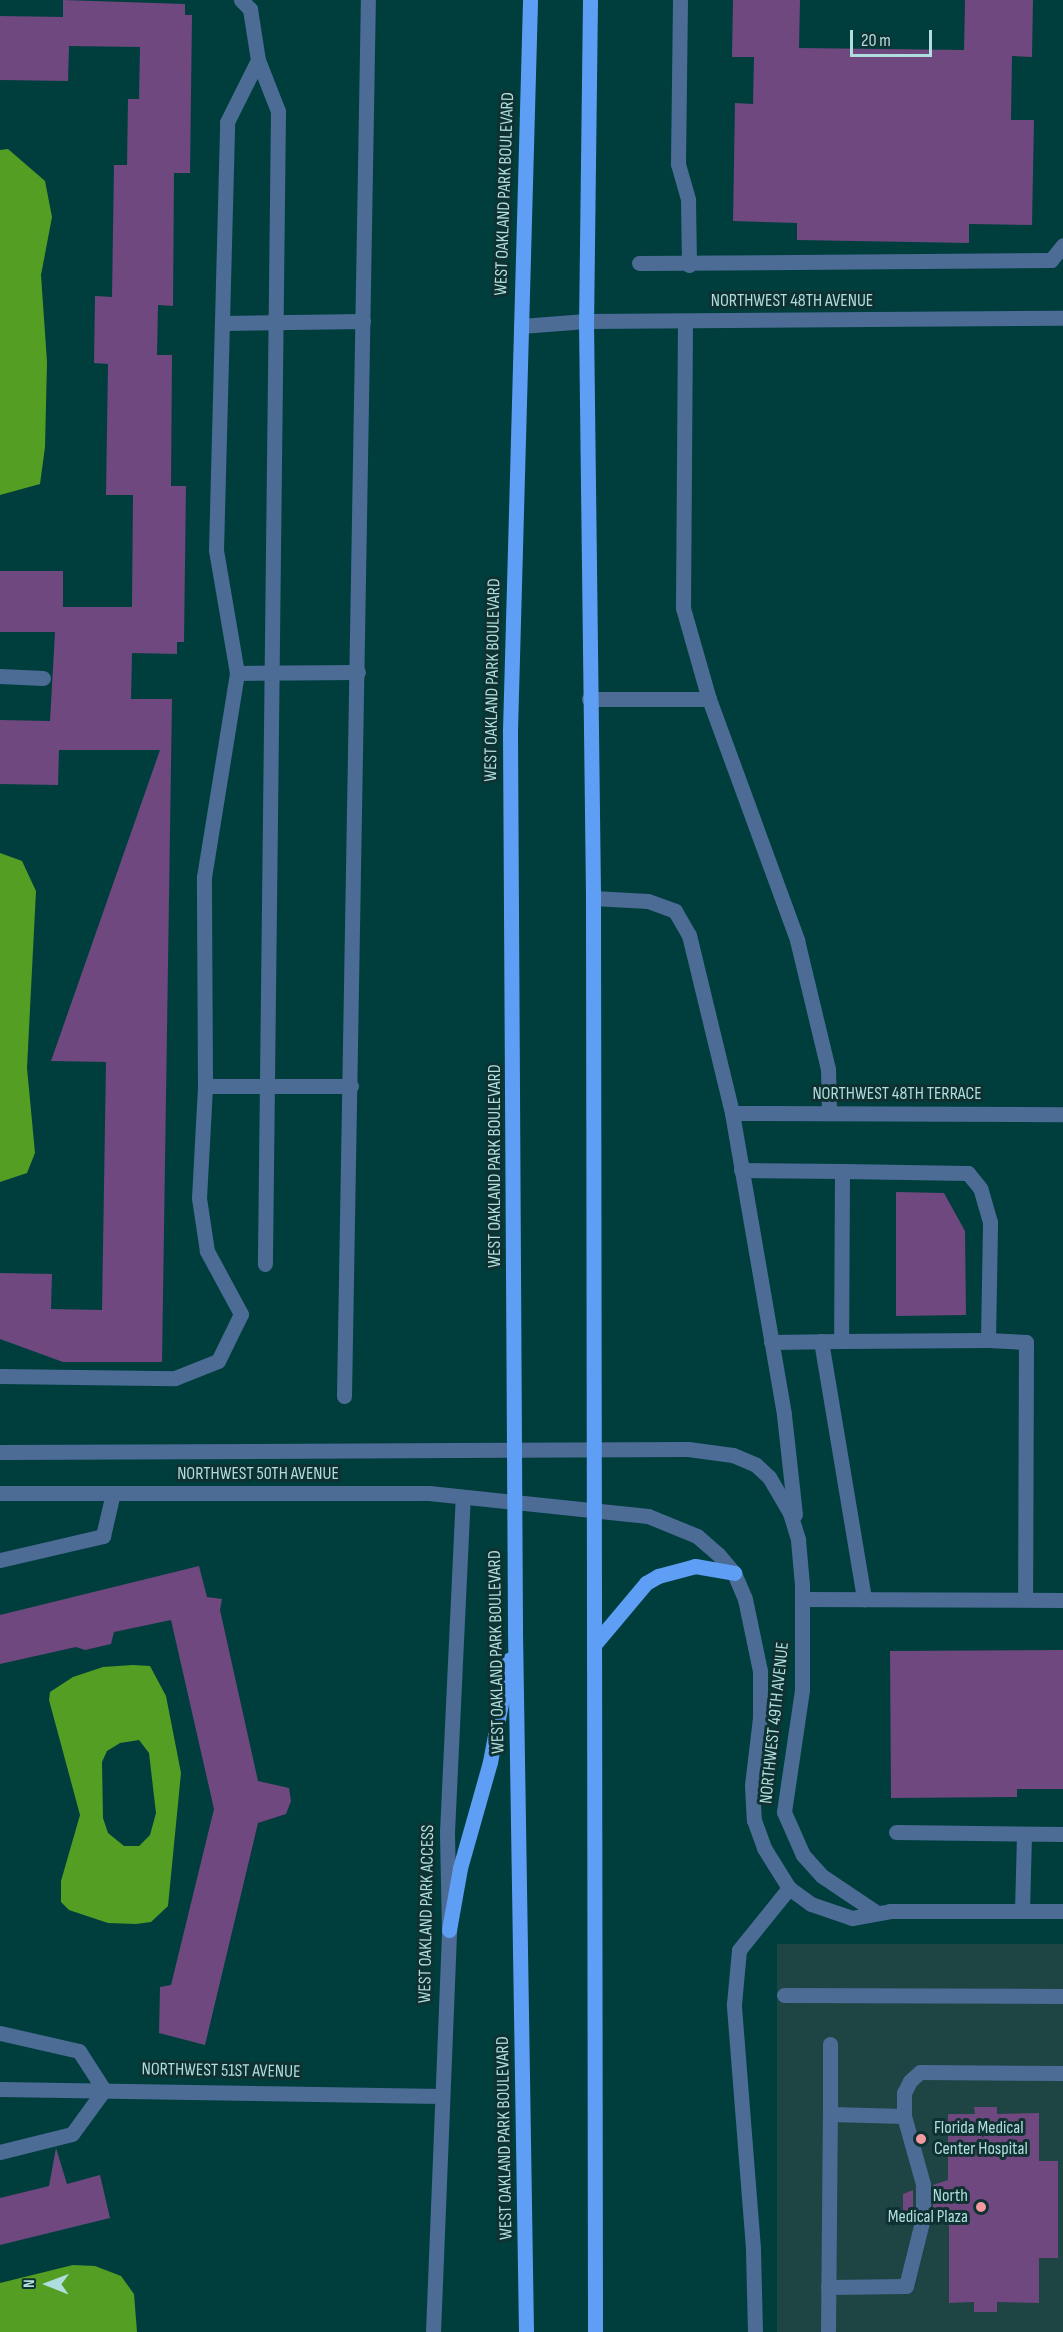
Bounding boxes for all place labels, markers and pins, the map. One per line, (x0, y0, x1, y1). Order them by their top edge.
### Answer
place label: Florida Medical Center Hospital (934, 2118, 1028, 2160)
marker: Florida Medical Center Hospital (912, 2130, 930, 2148)
place label: North Medical Plaza (888, 2186, 968, 2228)
marker: North Medical Plaza (972, 2198, 990, 2216)

